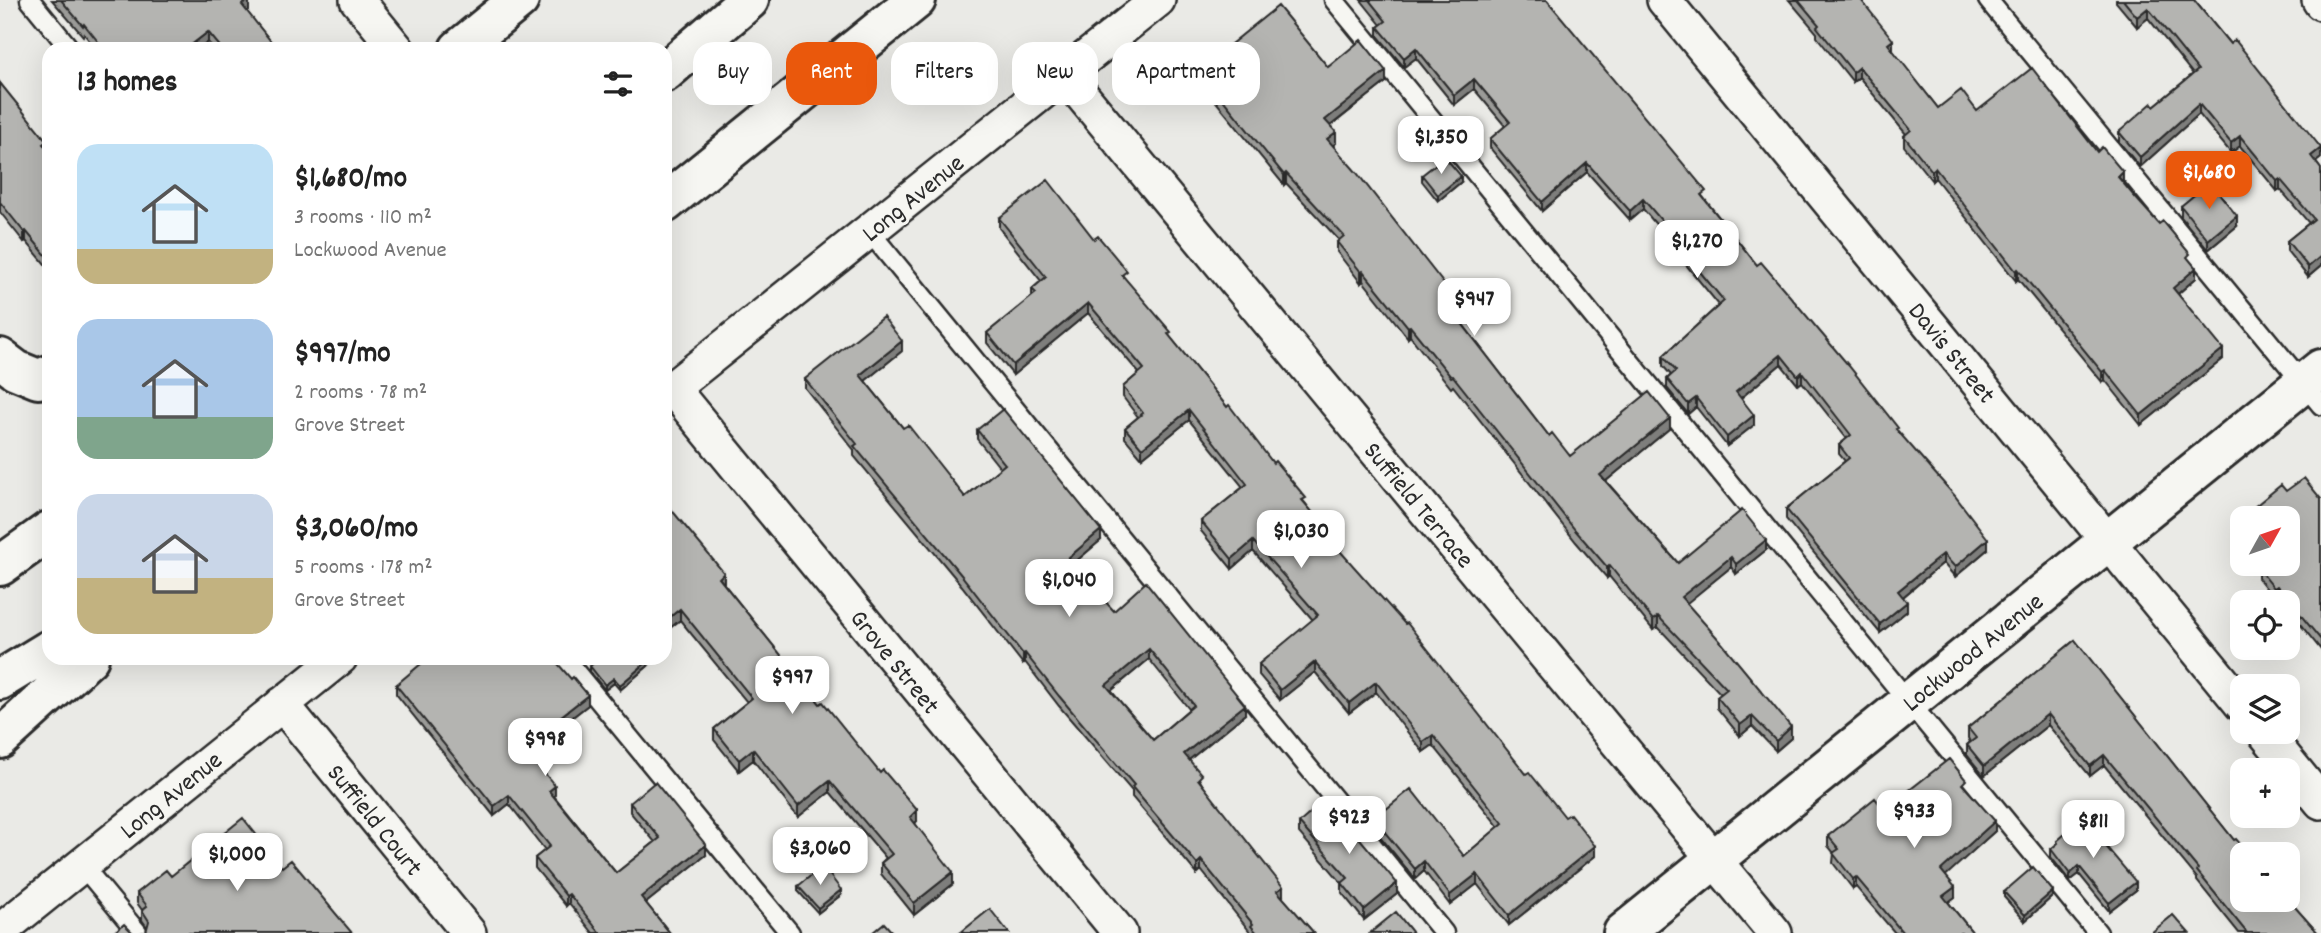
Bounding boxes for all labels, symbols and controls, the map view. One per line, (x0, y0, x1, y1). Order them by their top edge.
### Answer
chip: Buy (693, 42, 772, 105)
chip: Rent (786, 42, 877, 105)
chip: Filters (891, 42, 998, 105)
chip: New (1012, 42, 1098, 105)
chip: Apartment (1112, 42, 1260, 105)
text: 13 homes (77, 63, 177, 106)
icon: filters (599, 65, 637, 103)
pin: $1,350 (1384, 116, 1498, 176)
text: $1,350 (1414, 122, 1468, 155)
street label: Long Avenue (855, 147, 974, 253)
pin: $1,680 (2152, 152, 2266, 211)
text: $1,680 (2182, 157, 2236, 190)
text: $1,680/mo (294, 159, 407, 202)
icon: home (133, 172, 217, 256)
text: 3 rooms · 110 m² (294, 202, 432, 235)
pin: $1,270 (1640, 220, 1754, 280)
text: $1,270 (1671, 226, 1723, 259)
text: Lockwood Avenue (294, 235, 447, 268)
pin: $947 (1433, 278, 1515, 338)
text: $947 (1454, 284, 1494, 317)
street label: Davis Street (1898, 295, 2003, 413)
text: $997/mo (294, 334, 391, 377)
icon: home (133, 347, 217, 431)
text: 2 rooms · 78 m² (294, 377, 427, 410)
text: Grove Street (294, 410, 405, 443)
street label: Suffield Terrace (1353, 435, 1481, 578)
north arrow (2230, 506, 2300, 576)
map controls (2230, 506, 2300, 912)
text: $3,060/mo (294, 509, 418, 552)
pin: $1,030 (1244, 510, 1358, 570)
text: $1,030 (1273, 516, 1329, 549)
icon: home (133, 522, 217, 606)
text: 5 rooms · 178 m² (294, 552, 433, 585)
pin: $1,040 (1012, 560, 1126, 619)
text: $1,040 (1041, 565, 1097, 598)
text: Grove Street (294, 585, 405, 618)
street label: Lockwood Avenue (1896, 585, 2053, 722)
button: locate (2230, 590, 2300, 660)
street label: Grove Street (839, 603, 947, 724)
pin: $997 (751, 656, 833, 716)
text: $997 (771, 662, 813, 695)
button: layers (2230, 674, 2300, 744)
pin: $998 (504, 718, 586, 778)
text: $998 (524, 724, 566, 757)
street label: Long Avenue (113, 744, 232, 850)
street label: Suffield Court (316, 757, 430, 886)
button: + (2230, 758, 2300, 828)
pin: $933 (1873, 790, 1955, 850)
pin: $923 (1308, 796, 1390, 856)
text: $933 (1893, 796, 1935, 829)
pin: $811 (2052, 800, 2134, 860)
text: $923 (1328, 802, 1370, 835)
text: $811 (2078, 806, 2108, 839)
pin: $3,060 (763, 828, 877, 887)
text: $3,060 (789, 833, 851, 866)
pin: $1,000 (180, 834, 294, 893)
text: $1,000 (208, 839, 266, 872)
button: − (2230, 842, 2300, 912)

